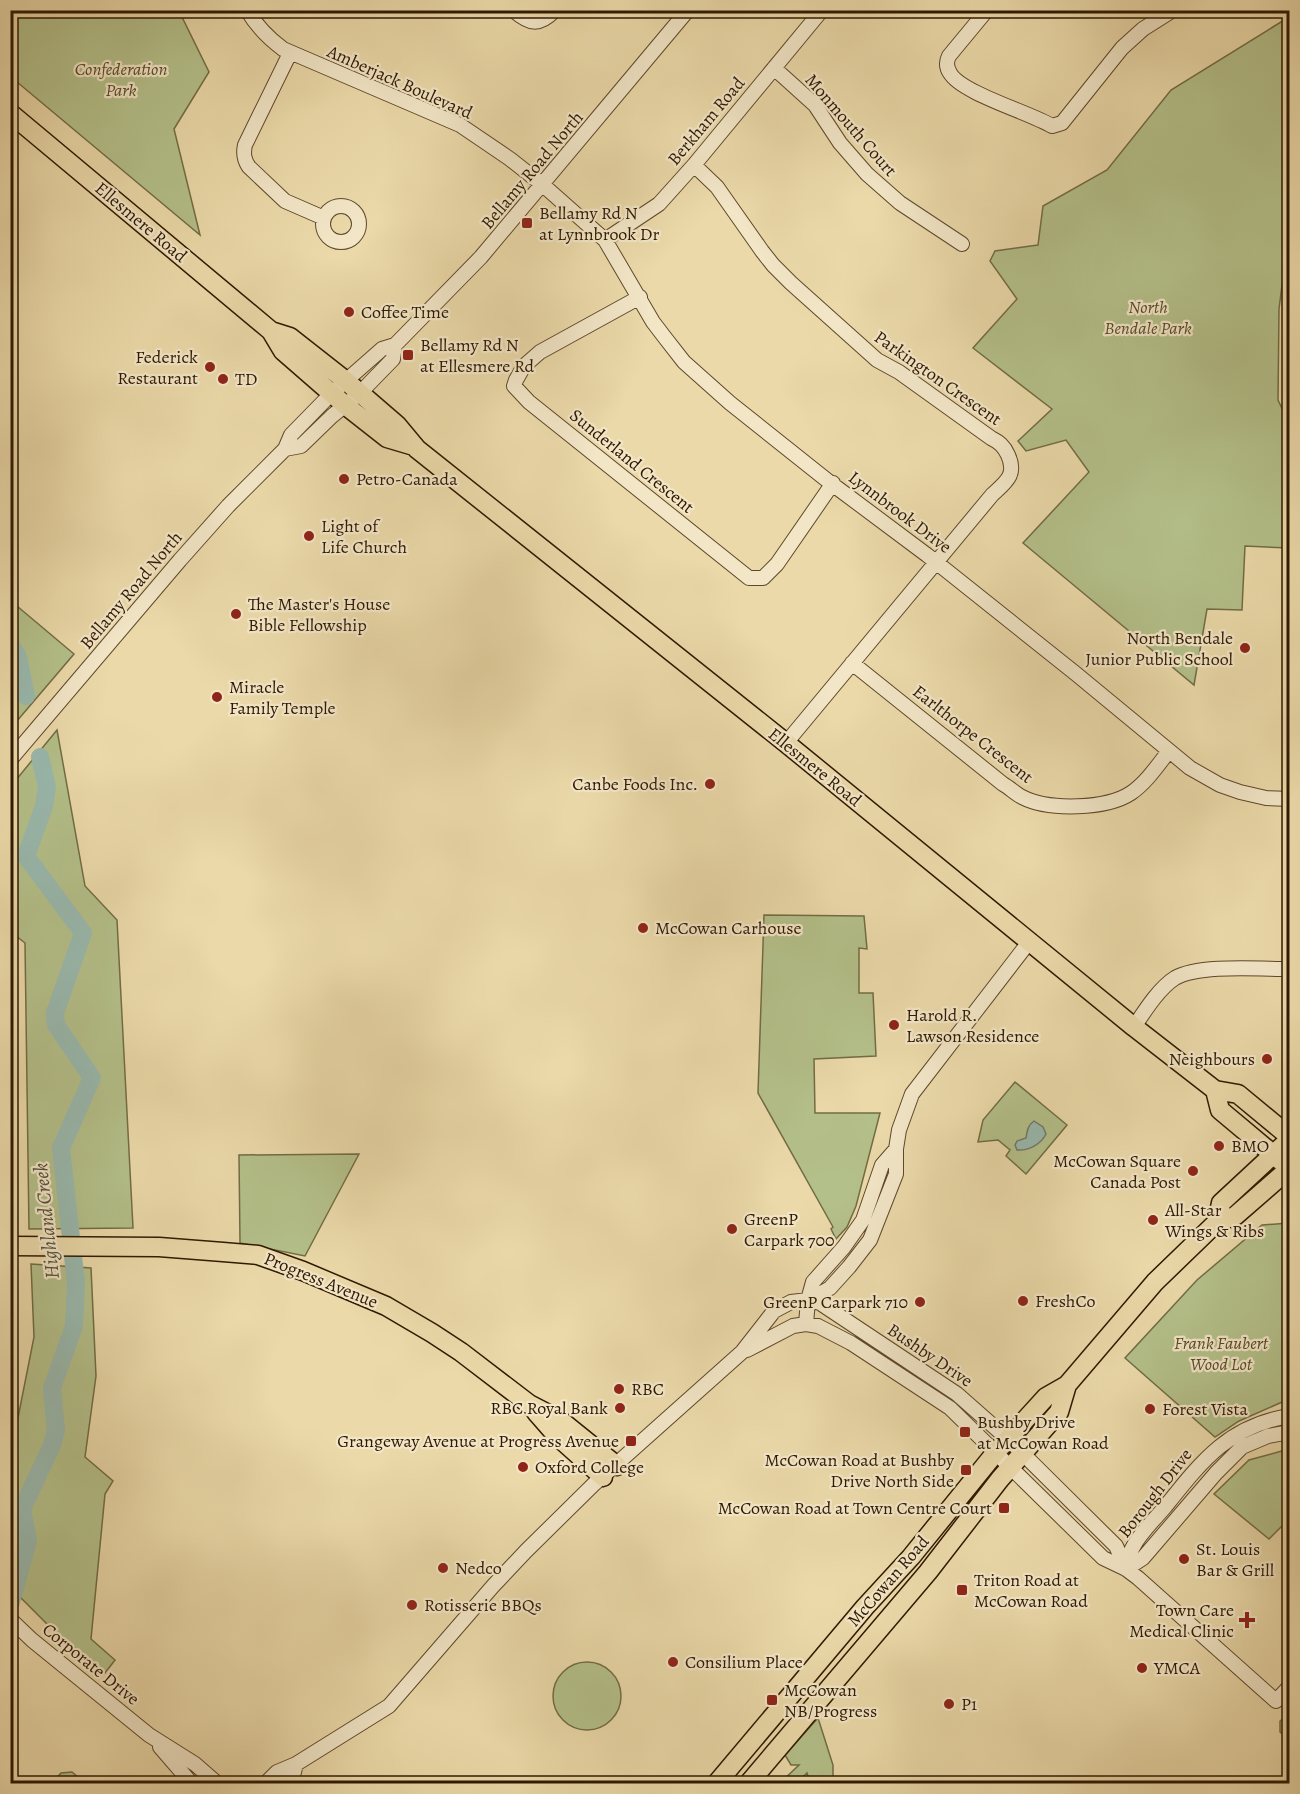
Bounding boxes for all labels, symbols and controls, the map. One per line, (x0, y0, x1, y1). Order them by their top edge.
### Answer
street label: Amberjack Boulevard (323, 39, 477, 125)
park label: Confederation Park (75, 57, 167, 102)
street label: Monmouth Court (800, 68, 902, 182)
street label: Berkham Road (662, 71, 750, 170)
street label: Bellamy Road North (476, 106, 589, 234)
street label: Ellesmere Road (90, 176, 192, 268)
place label: Bellamy Rd N at Lynnbrook Dr (539, 201, 659, 246)
marker: Bellamy Rd N at Lynnbrook Dr (520, 216, 534, 230)
park label: North Bendale Park (1104, 295, 1192, 340)
place label: Coffee Time (361, 300, 449, 324)
marker: Coffee Time (342, 305, 356, 319)
street label: Parkington Crescent (870, 325, 1006, 431)
place label: Bellamy Rd N at Ellesmere Rd (420, 333, 534, 378)
place label: Federick Restaurant (117, 345, 198, 390)
marker: Bellamy Rd N at Ellesmere Rd (401, 348, 415, 362)
marker: Federick Restaurant (203, 360, 217, 374)
place label: TD (235, 367, 257, 391)
marker: TD (216, 372, 230, 386)
street label: Sunderland Crescent (565, 403, 699, 519)
street label: Lynnbrook Drive (844, 465, 956, 559)
place label: Petro-Canada (356, 467, 458, 491)
marker: Petro-Canada (337, 472, 351, 486)
place label: Light of Life Church (321, 514, 407, 559)
street label: Bellamy Road North (75, 526, 188, 654)
marker: Light of Life Church (302, 529, 316, 543)
place label: The Master's House Bible Fellowship (248, 592, 390, 637)
marker: The Master's House Bible Fellowship (229, 607, 243, 621)
place label: North Bendale Junior Public School (1085, 626, 1234, 671)
marker: North Bendale Junior Public School (1238, 641, 1252, 655)
place label: Miracle Family Temple (229, 675, 336, 720)
street label: Earlthorpe Crescent (908, 679, 1038, 789)
marker: Miracle Family Temple (210, 690, 224, 704)
street label: Ellesmere Road (763, 722, 867, 812)
place label: Canbe Foods Inc. (572, 772, 698, 796)
marker: Canbe Foods Inc. (703, 777, 717, 791)
place label: McCowan Carhouse (655, 916, 801, 940)
marker: McCowan Carhouse (636, 921, 650, 935)
place label: Harold R. Lawson Residence (906, 1003, 1039, 1048)
marker: Harold R. Lawson Residence (887, 1018, 901, 1032)
place label: Neighbours (1169, 1047, 1255, 1071)
marker: Neighbours (1260, 1052, 1274, 1066)
place label: BMO (1231, 1134, 1269, 1158)
marker: BMO (1212, 1139, 1226, 1153)
place label: McCowan Square Canada Post (1053, 1149, 1181, 1194)
water label: Highland Creek (27, 1161, 66, 1280)
marker: McCowan Square Canada Post (1186, 1164, 1200, 1178)
place label: All-Star Wings & Ribs (1164, 1198, 1264, 1243)
place label: GreenP Carpark 700 (744, 1207, 835, 1252)
marker: All-Star Wings & Ribs (1146, 1213, 1160, 1227)
marker: GreenP Carpark 700 (725, 1222, 739, 1236)
street label: Progress Avenue (260, 1246, 382, 1314)
place label: FreshCo (1035, 1289, 1095, 1313)
place label: GreenP Carpark 710 (763, 1290, 908, 1314)
marker: FreshCo (1016, 1294, 1030, 1308)
marker: GreenP Carpark 710 (913, 1295, 927, 1309)
street label: Bushby Drive (883, 1318, 977, 1392)
park label: Frank Faubert Wood Lot (1174, 1331, 1269, 1376)
place label: RBC (631, 1377, 664, 1401)
marker: RBC (612, 1382, 626, 1396)
place label: RBC Royal Bank (490, 1396, 608, 1420)
place label: Forest Vista (1162, 1397, 1248, 1421)
marker: RBC Royal Bank (613, 1401, 627, 1415)
marker: Forest Vista (1143, 1402, 1157, 1416)
place label: Bushby Drive at McCowan Road (977, 1410, 1109, 1455)
marker: Bushby Drive at McCowan Road (958, 1425, 972, 1439)
place label: Grangeway Avenue at Progress Avenue (337, 1429, 619, 1453)
marker: Grangeway Avenue at Progress Avenue (624, 1434, 638, 1448)
street label: Borough Drive (1112, 1443, 1198, 1543)
place label: McCowan Road at Bushby Drive North Side (765, 1448, 955, 1493)
place label: Oxford College (535, 1455, 644, 1479)
marker: Oxford College (516, 1460, 530, 1474)
marker: McCowan Road at Bushby Drive North Side (959, 1463, 973, 1477)
place label: McCowan Road at Town Centre Court (718, 1496, 992, 1520)
marker: McCowan Road at Town Centre Court (997, 1501, 1011, 1515)
street label: McCowan Road (842, 1530, 935, 1632)
place label: St. Louis Bar & Grill (1196, 1537, 1275, 1582)
marker: St. Louis Bar & Grill (1177, 1552, 1191, 1566)
place label: Nedco (455, 1556, 502, 1580)
marker: Nedco (436, 1561, 450, 1575)
place label: Triton Road at McCowan Road (974, 1568, 1088, 1613)
marker: Triton Road at McCowan Road (955, 1583, 969, 1597)
place label: Rotisserie BBQs (424, 1593, 542, 1617)
marker: Rotisserie BBQs (405, 1598, 419, 1612)
place label: Town Care Medical Clinic (1129, 1598, 1234, 1643)
marker: Town Care Medical Clinic (1238, 1611, 1256, 1629)
street label: Corporate Drive (37, 1617, 145, 1711)
place label: Consilium Place (685, 1650, 803, 1674)
marker: Consilium Place (666, 1655, 680, 1669)
place label: YMCA (1153, 1656, 1201, 1680)
marker: YMCA (1135, 1661, 1149, 1675)
place label: McCowan NB/Progress (784, 1678, 877, 1723)
place label: P1 (961, 1692, 977, 1716)
marker: McCowan NB/Progress (765, 1693, 779, 1707)
marker: P1 (942, 1697, 956, 1711)

